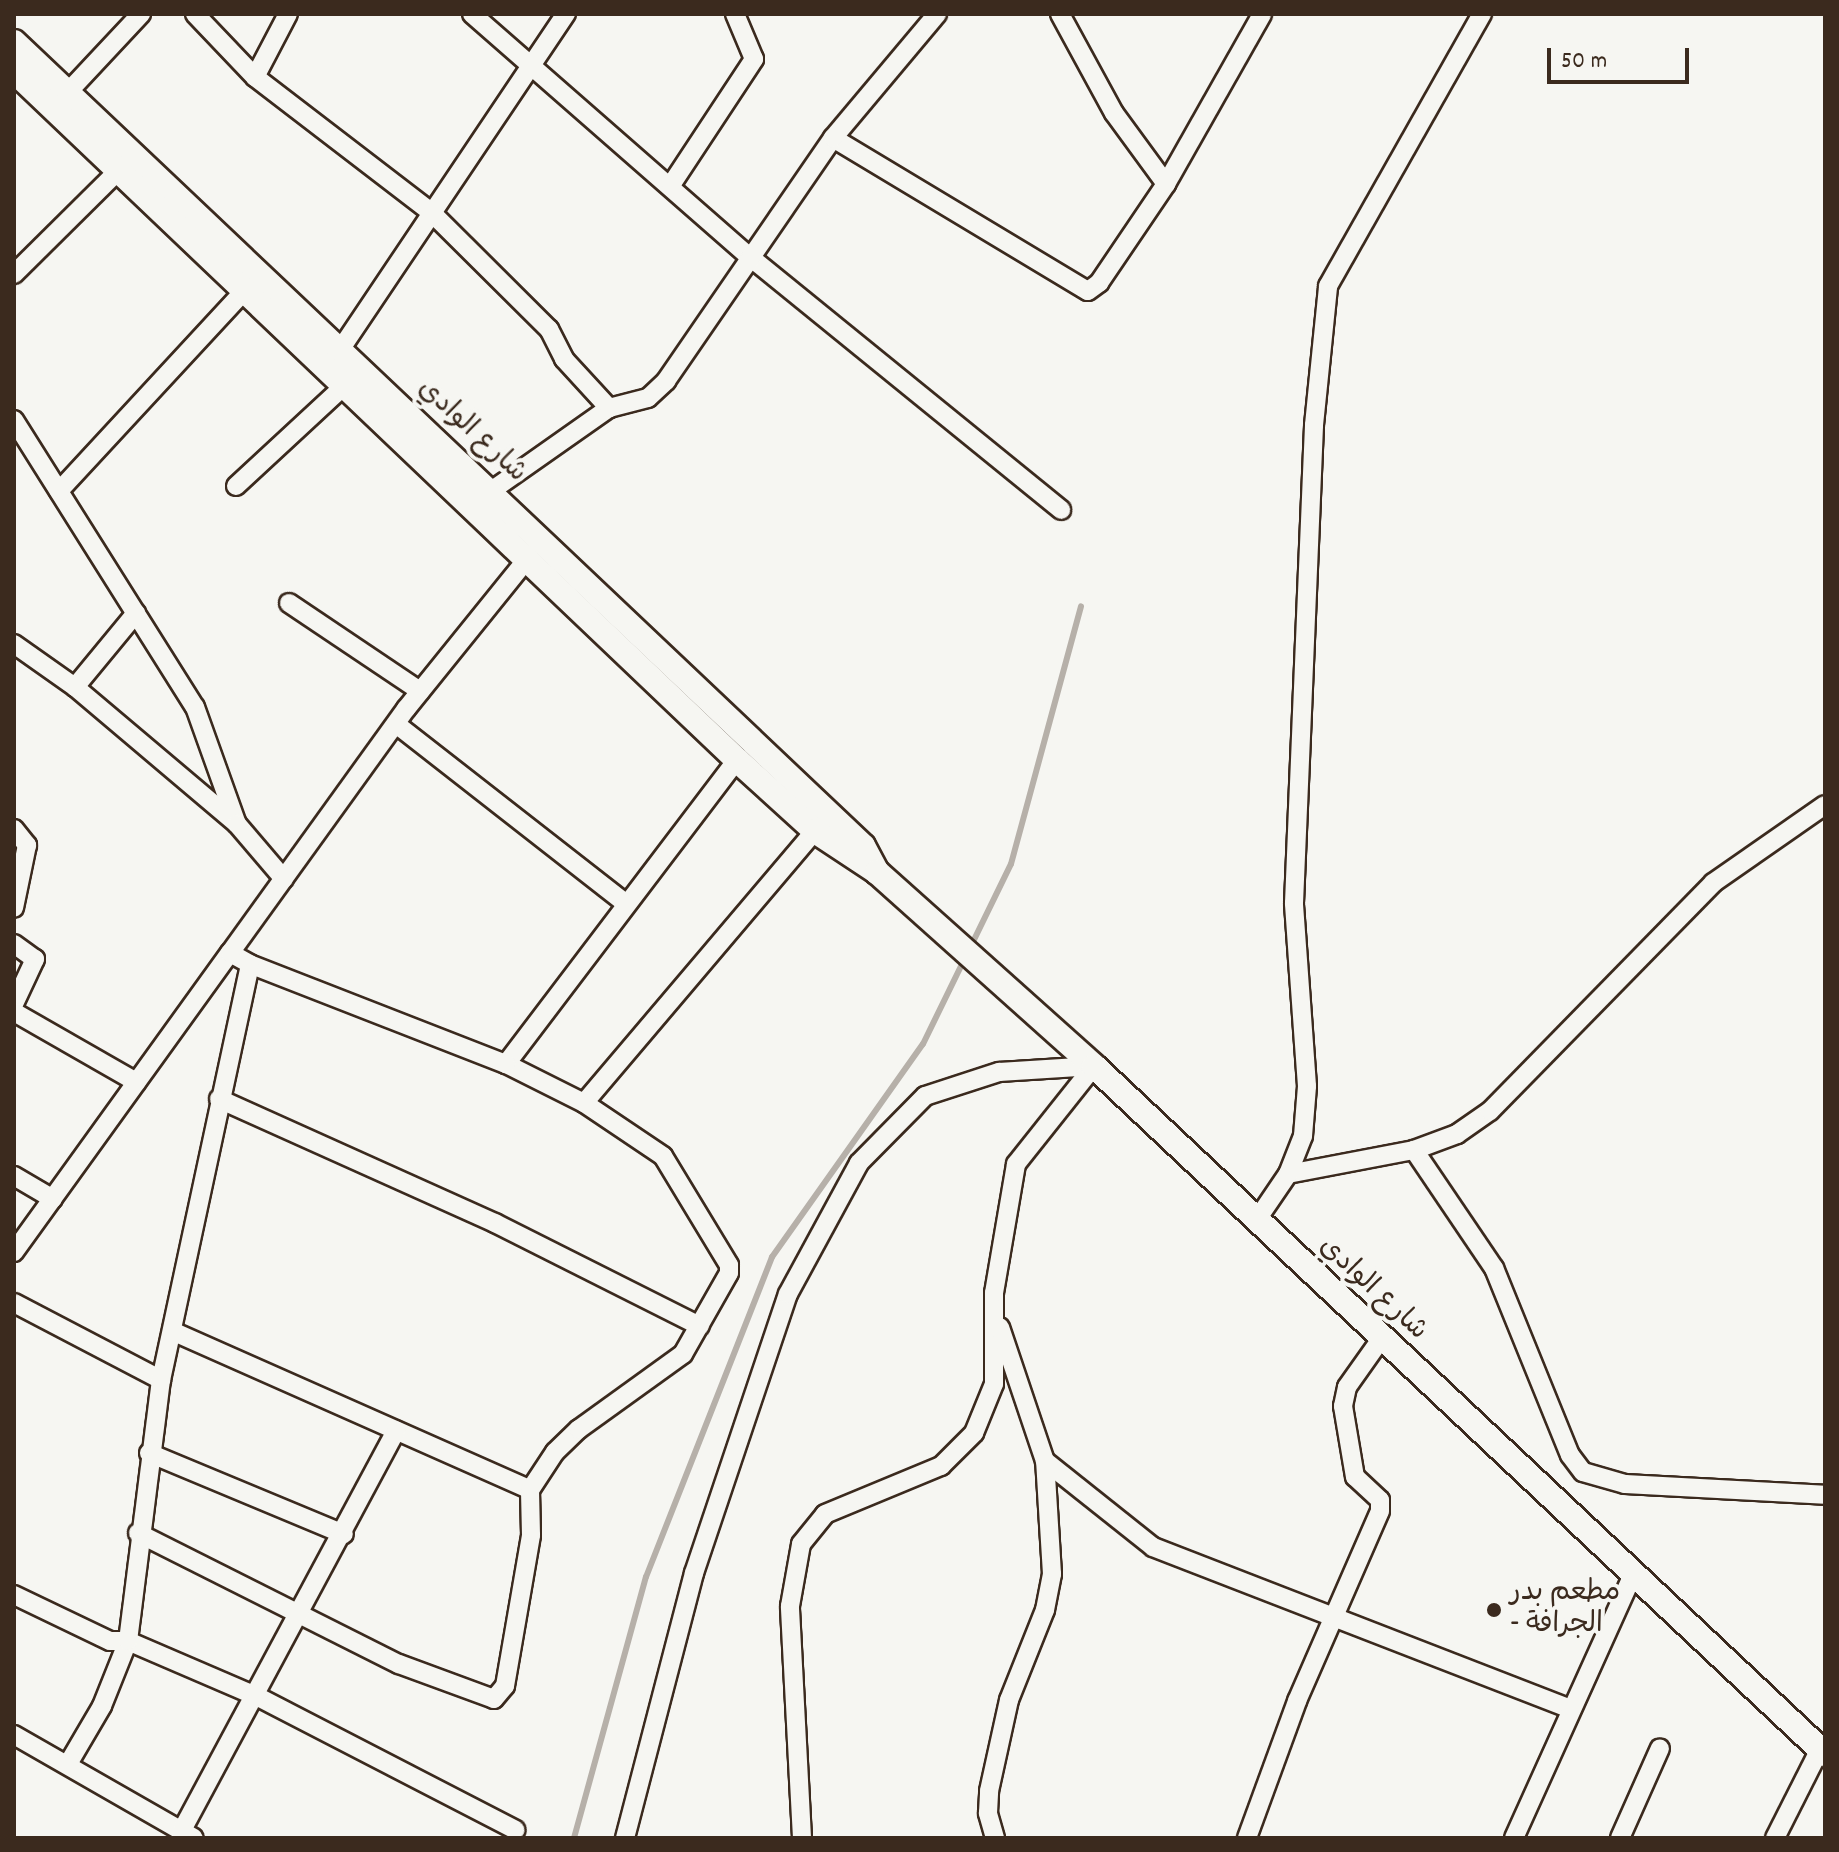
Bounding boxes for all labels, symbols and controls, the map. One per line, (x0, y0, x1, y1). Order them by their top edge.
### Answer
scale bar (1551, 32, 1693, 82)
text: 50 m (1561, 45, 1607, 79)
street label: شارع الوادي (410, 373, 532, 491)
street label: شارع الوادي (1311, 1231, 1433, 1349)
place label: مطعم بدر - الجرافة (1510, 1577, 1620, 1643)
marker: مطعم بدر - الجرافة (1485, 1601, 1503, 1619)

